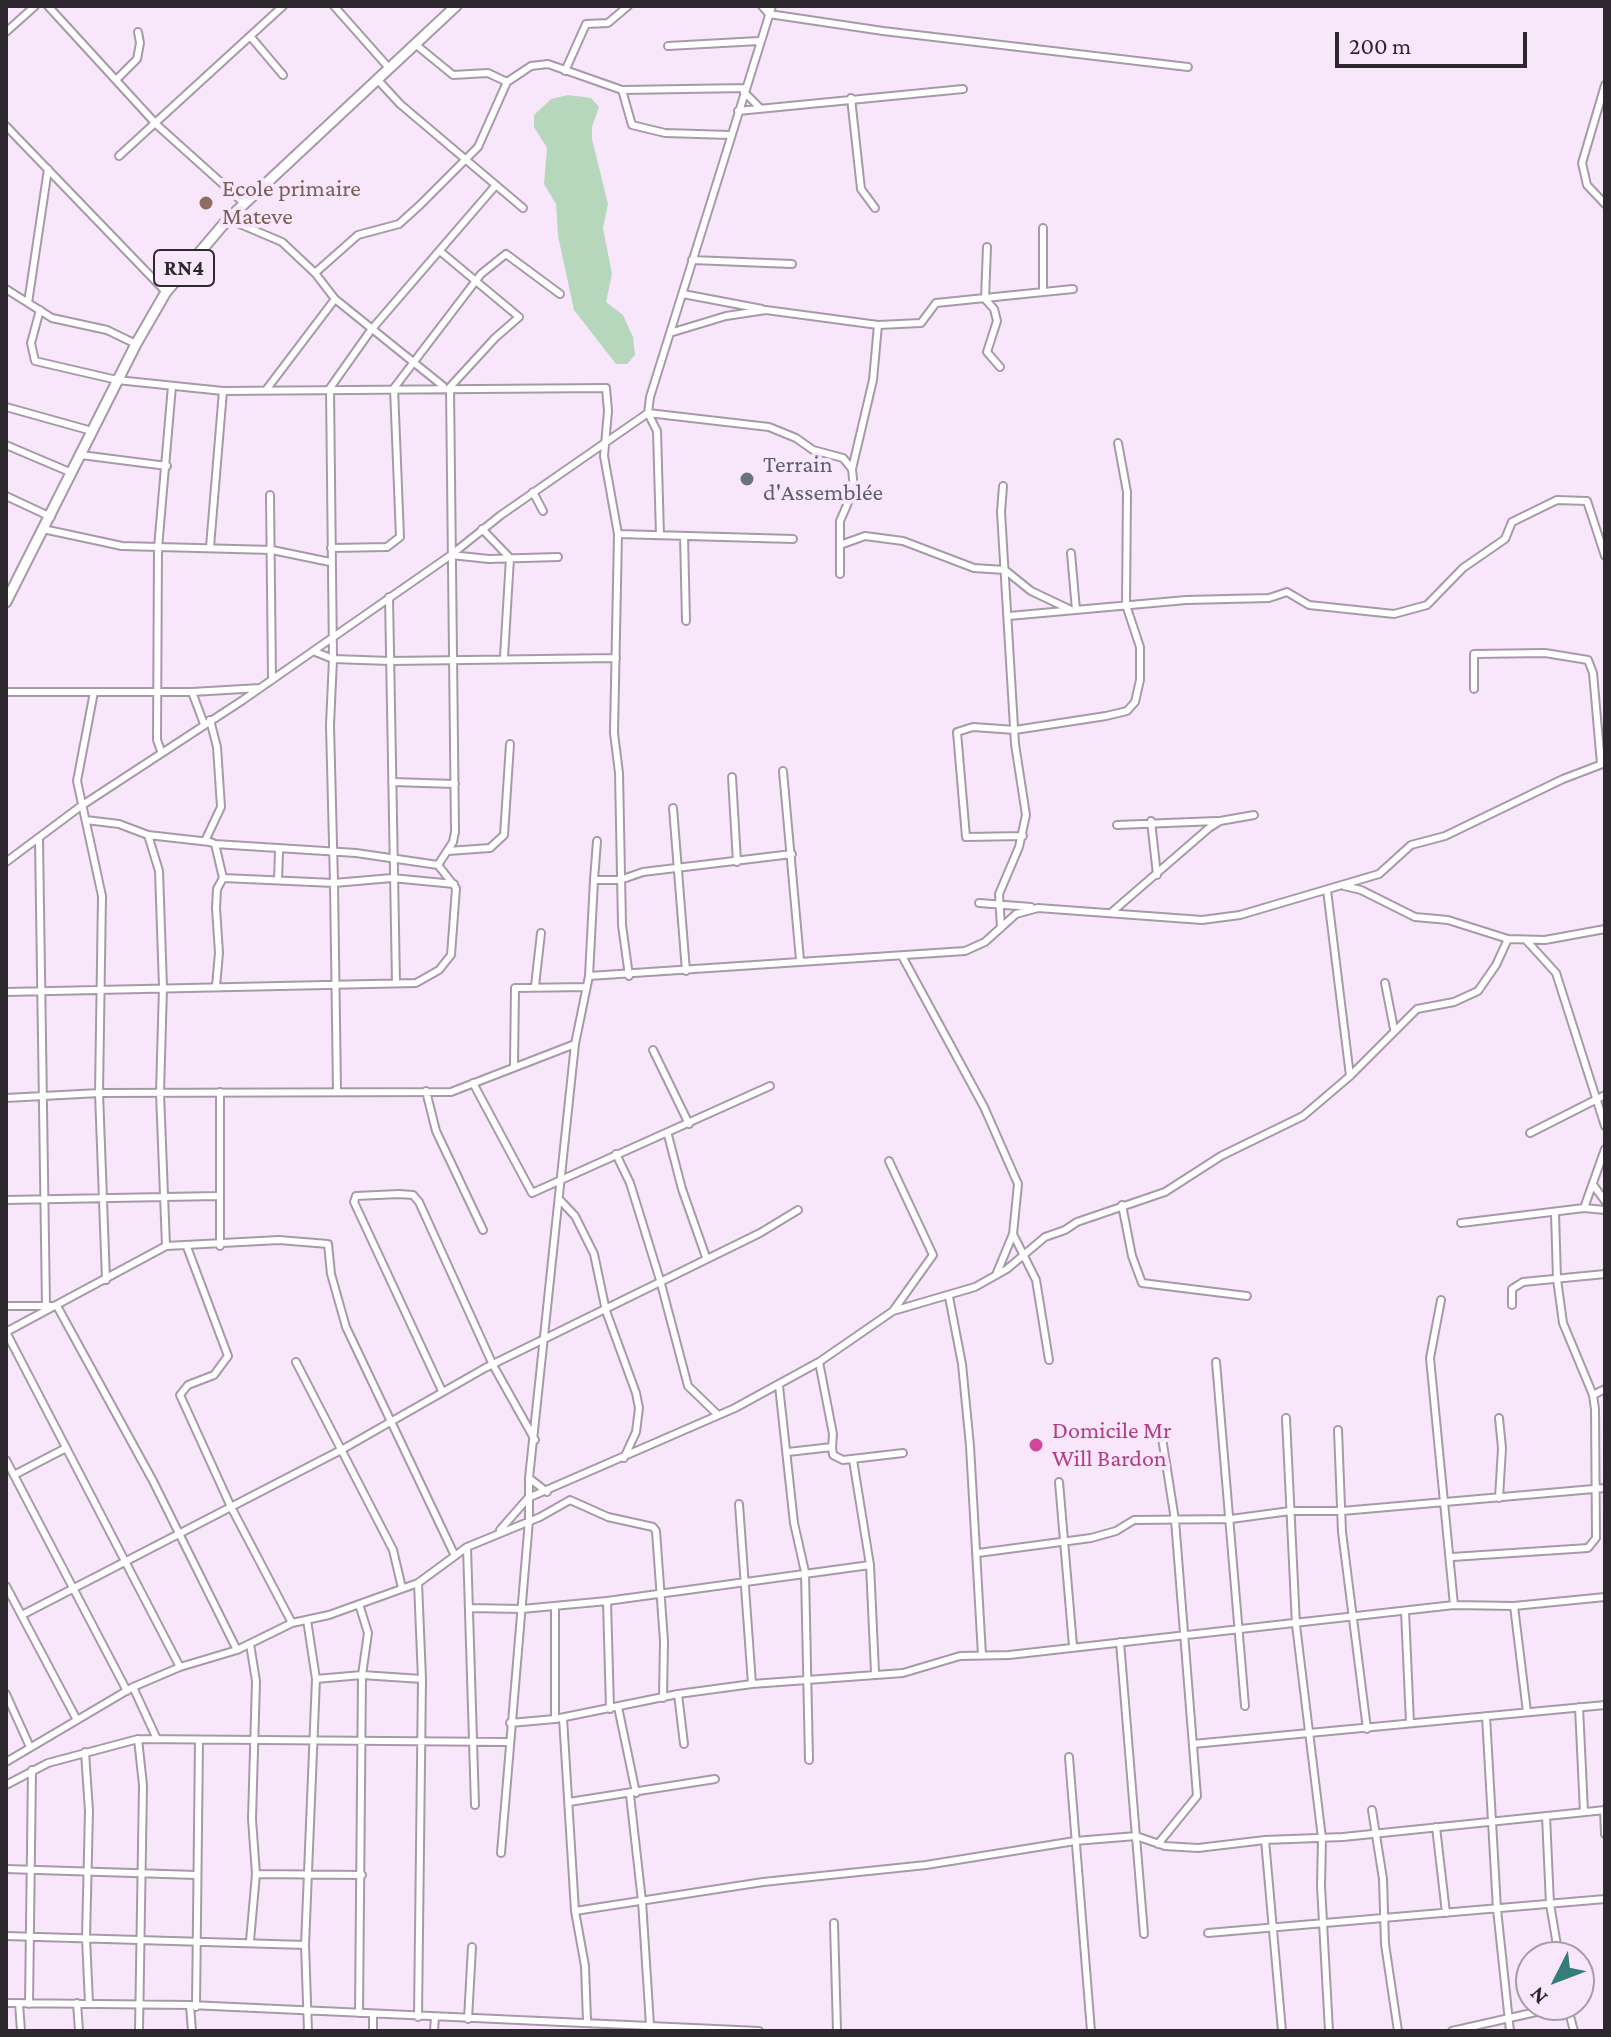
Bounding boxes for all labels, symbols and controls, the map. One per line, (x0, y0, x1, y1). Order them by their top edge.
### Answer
scale bar (1339, 16, 1531, 66)
text: 200 m (1349, 32, 1411, 59)
place label: Ecole primaire Mateve (222, 175, 361, 231)
marker: Ecole primaire Mateve (197, 194, 215, 212)
road number: RN4 (154, 250, 214, 286)
place label: Terrain d'Assemblée (763, 451, 883, 507)
marker: Terrain d'Assemblée (738, 470, 756, 488)
place label: Domicile Mr Will Bardon (1052, 1417, 1172, 1473)
marker: Domicile Mr Will Bardon (1027, 1436, 1045, 1454)
north arrow (1515, 1941, 1595, 2021)
text: N (1524, 1982, 1553, 2010)

